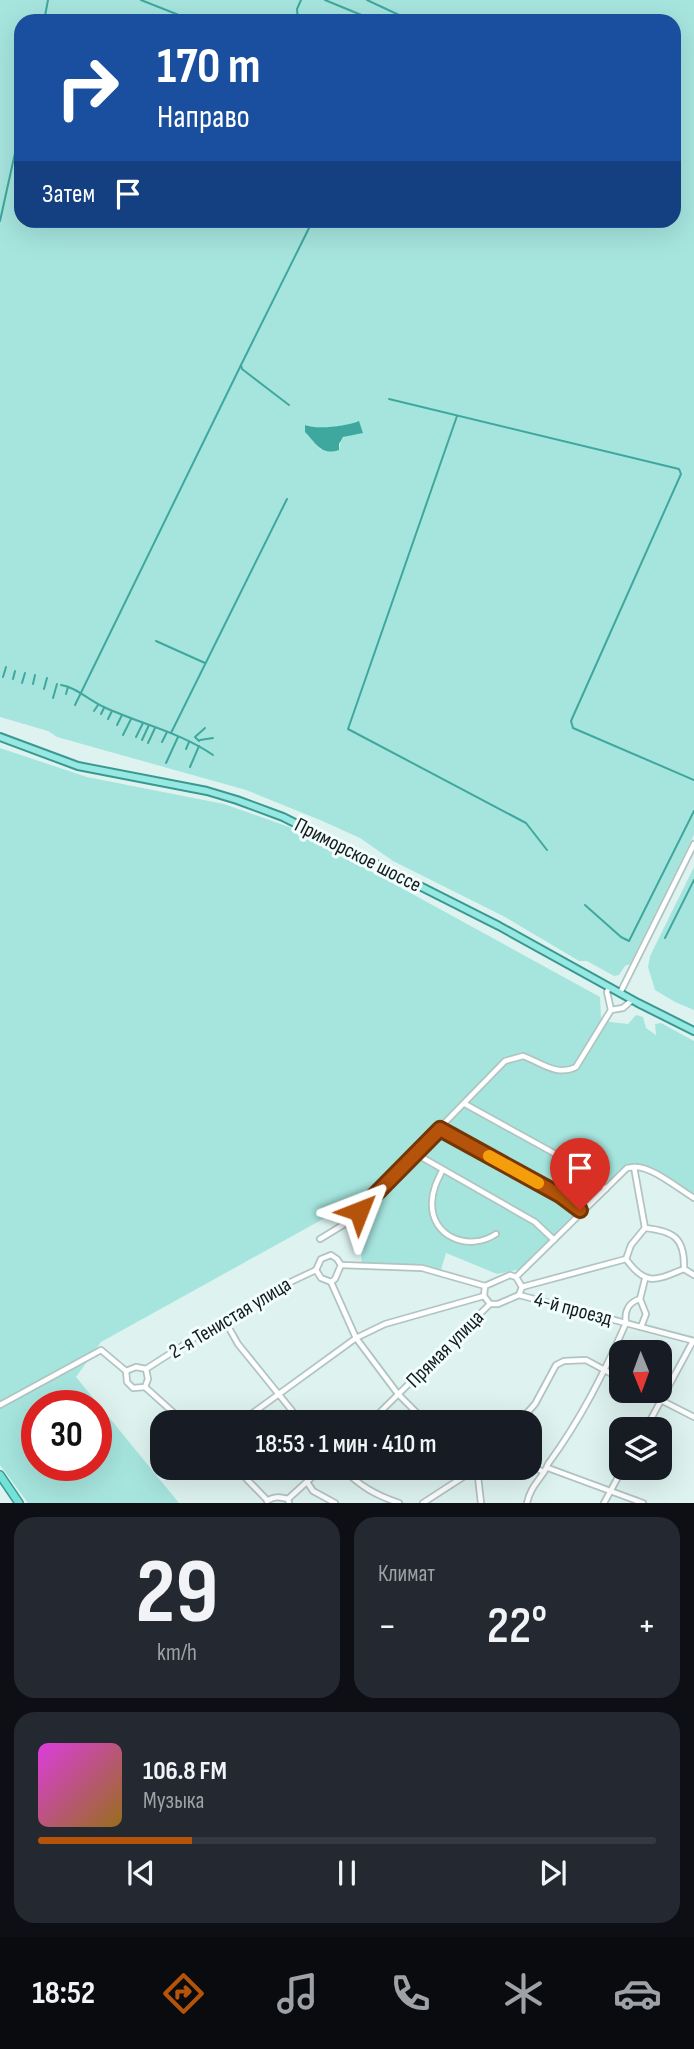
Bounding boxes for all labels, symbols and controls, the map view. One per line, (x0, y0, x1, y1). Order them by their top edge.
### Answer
text: 170 m (157, 38, 261, 97)
icon: right (42, 42, 133, 133)
text: Направо (157, 98, 250, 137)
icon: arrive (109, 175, 147, 213)
text: Затем (42, 179, 95, 210)
street label: Приморское шоссе (290, 812, 426, 898)
pin (550, 1138, 610, 1210)
icon: arrive (561, 1149, 599, 1187)
position arrow (322, 1174, 396, 1248)
street label: 2-я Тенистая улица (164, 1272, 296, 1364)
street label: 4-й проезд (531, 1287, 615, 1331)
street label: Прямая улица (401, 1305, 489, 1393)
north arrow (609, 1340, 672, 1404)
map controls (609, 1340, 672, 1480)
speed limit sign: 30 (21, 1390, 112, 1481)
button: layers (609, 1417, 672, 1480)
text: 18:53 · 1 мин · 410 m (255, 1429, 437, 1460)
text: 29 (136, 1539, 219, 1648)
text: Климат (378, 1560, 435, 1588)
text: 22° (487, 1595, 547, 1658)
text: − (378, 1604, 397, 1649)
text: + (637, 1604, 656, 1649)
text: km/h (157, 1639, 197, 1667)
text: 106.8 FM (143, 1756, 227, 1787)
text: Музыка (143, 1787, 204, 1815)
icon: previous (122, 1854, 160, 1892)
icon: pause (328, 1854, 366, 1892)
icon: next (534, 1854, 572, 1892)
icon: directions (159, 1969, 208, 2018)
icon: music (273, 1969, 322, 2018)
icon: phone (386, 1969, 435, 2018)
icon: climate (499, 1969, 548, 2018)
icon: car (613, 1969, 662, 2018)
text: 18:52 (32, 1974, 95, 2013)

